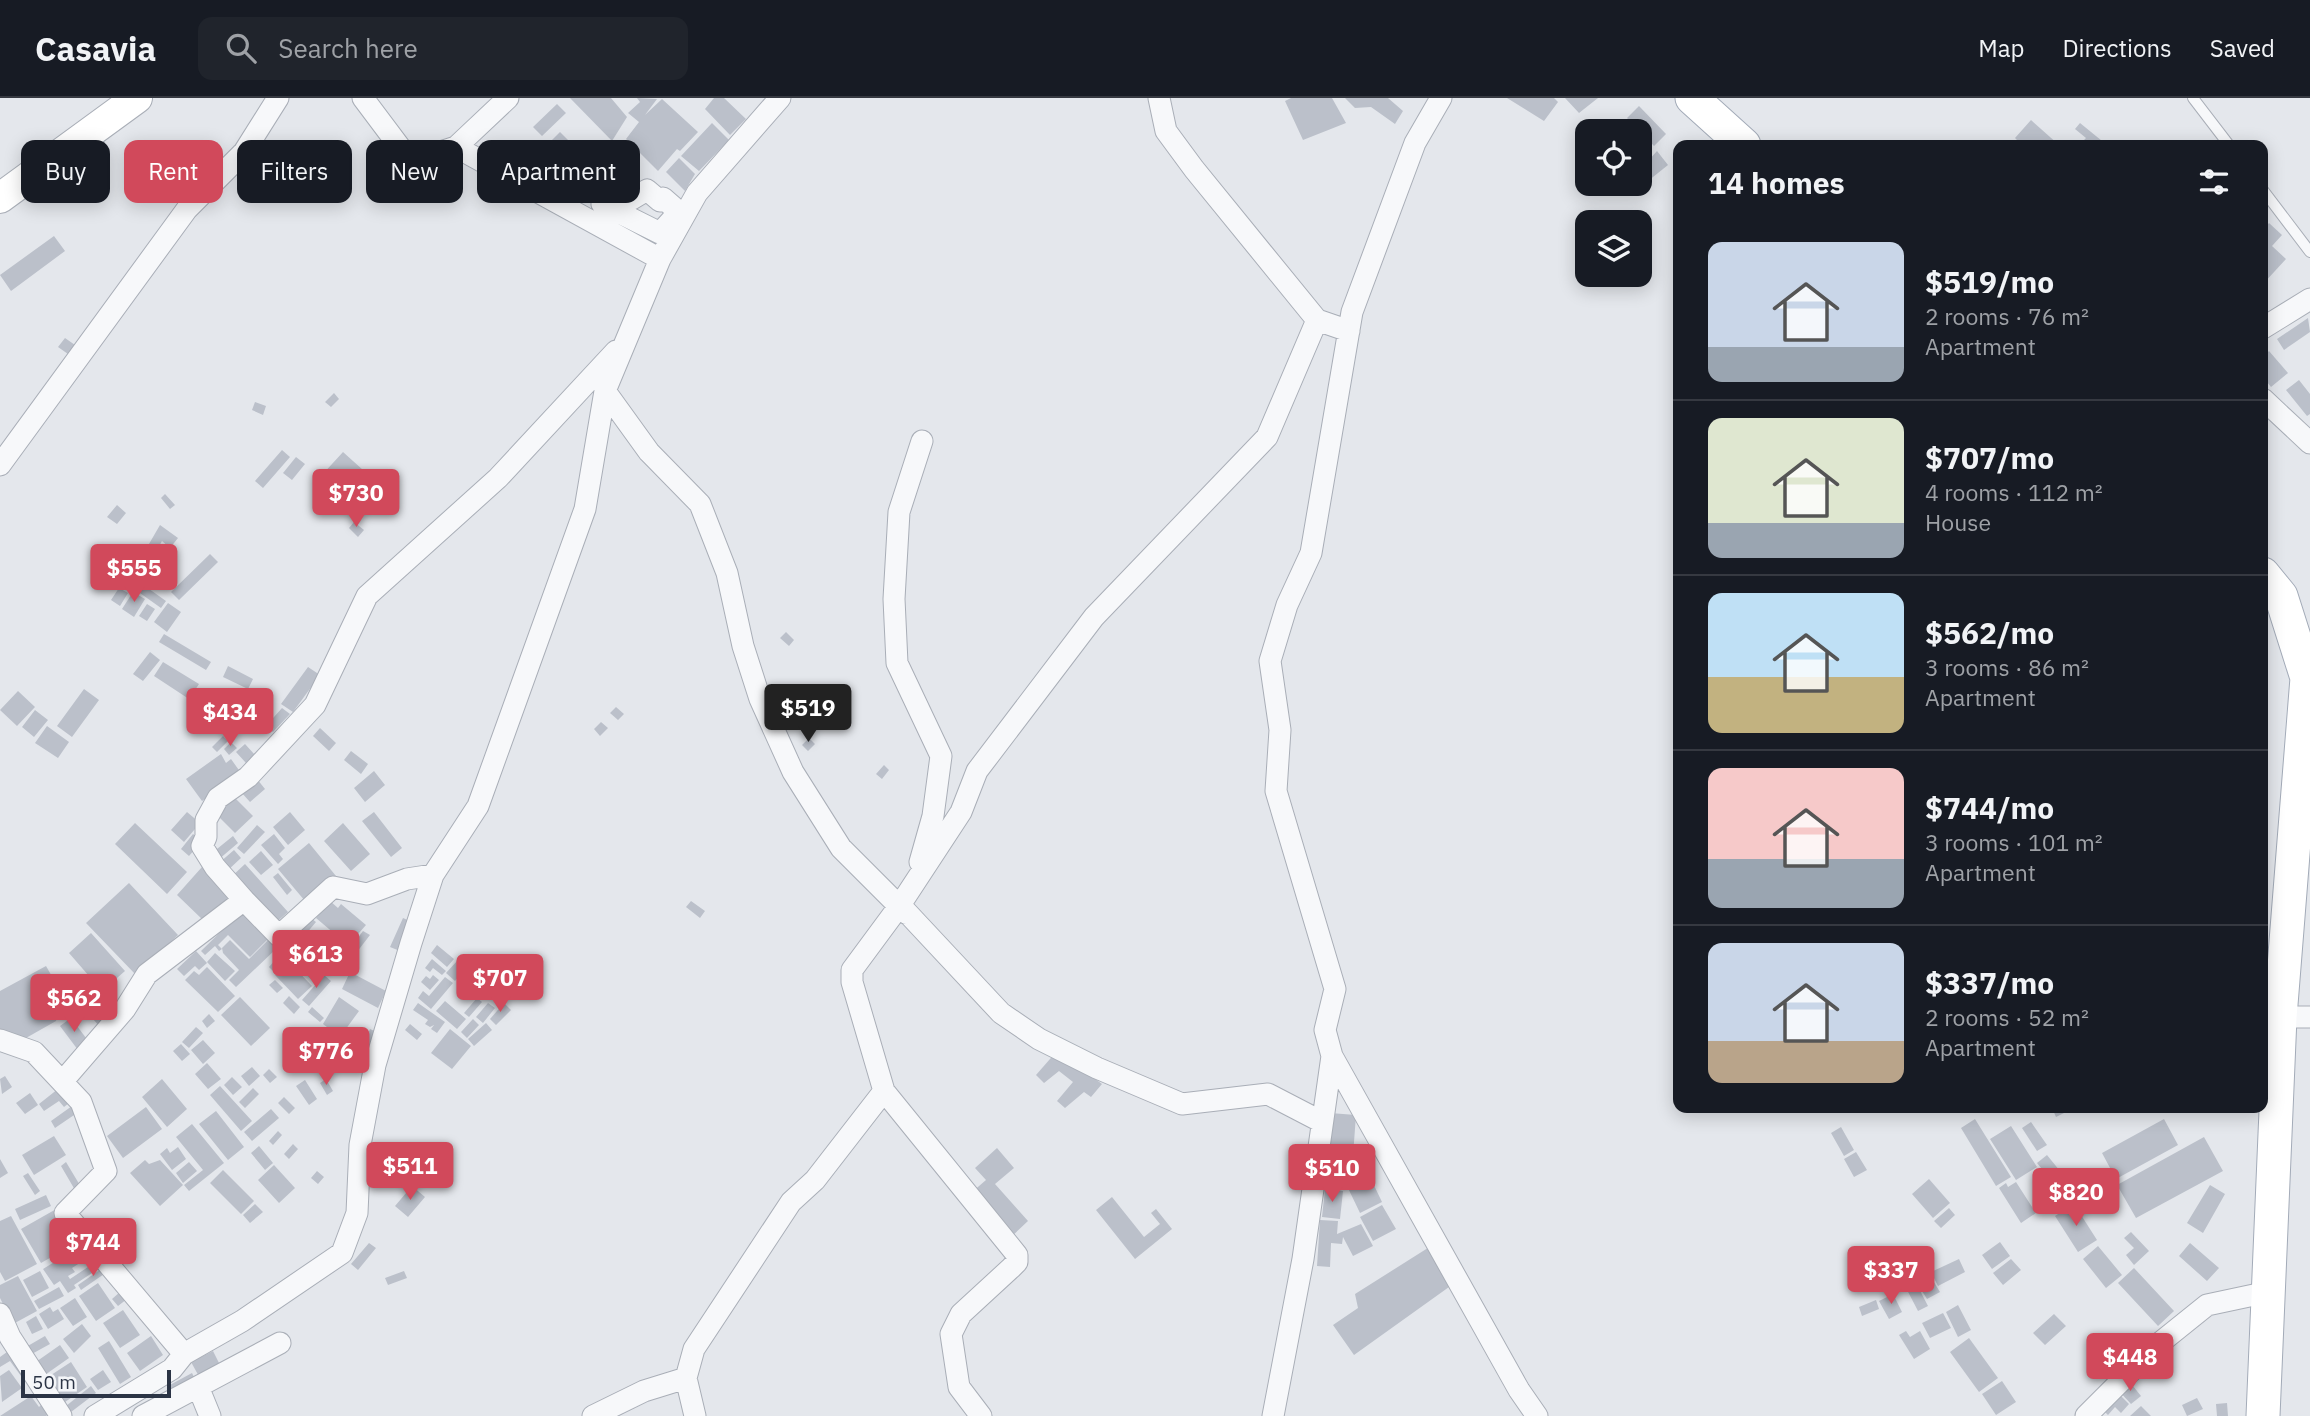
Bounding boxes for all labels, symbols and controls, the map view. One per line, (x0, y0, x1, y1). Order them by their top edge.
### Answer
search box (198, 17, 688, 80)
text: Casavia (35, 27, 156, 70)
icon: search (222, 29, 260, 67)
text: Search here (278, 31, 418, 65)
text: Map (1978, 32, 2024, 64)
text: Directions (2062, 32, 2172, 64)
text: Saved (2210, 32, 2275, 64)
map controls (1575, 119, 1652, 287)
button: locate (1575, 119, 1652, 196)
chip: Buy (21, 140, 110, 203)
chip: Rent (124, 140, 223, 203)
chip: Filters (237, 140, 352, 203)
chip: New (366, 140, 463, 203)
chip: Apartment (477, 140, 640, 203)
text: 14 homes (1708, 163, 1845, 202)
icon: filters (2195, 163, 2233, 201)
button: layers (1575, 210, 1652, 287)
text: $519/mo (1925, 262, 2054, 301)
icon: home (1764, 270, 1848, 354)
text: 2 rooms · 76 m² (1925, 301, 2089, 331)
text: Apartment (1925, 331, 2036, 361)
text: $707/mo (1925, 438, 2054, 477)
icon: home (1764, 446, 1848, 530)
pin: $730 (315, 470, 397, 529)
text: $730 (328, 477, 384, 507)
text: 4 rooms · 112 m² (1925, 477, 2103, 507)
text: House (1925, 507, 1991, 537)
pin: $555 (93, 545, 175, 604)
text: $555 (106, 552, 162, 582)
text: $562/mo (1925, 613, 2054, 652)
icon: home (1764, 621, 1848, 705)
text: 3 rooms · 86 m² (1925, 652, 2089, 682)
text: Apartment (1925, 682, 2036, 712)
pin: $519 (767, 684, 849, 744)
pin: $434 (189, 688, 271, 748)
text: $519 (780, 692, 836, 722)
text: $434 (202, 696, 258, 726)
text: $744/mo (1925, 788, 2054, 827)
icon: home (1764, 796, 1848, 880)
text: 3 rooms · 101 m² (1925, 827, 2103, 857)
text: Apartment (1925, 857, 2036, 887)
pin: $613 (275, 930, 357, 990)
text: $613 (288, 938, 344, 968)
pin: $707 (459, 954, 541, 1014)
text: $707 (472, 962, 528, 992)
text: $337/mo (1925, 963, 2054, 1002)
icon: home (1764, 971, 1848, 1055)
pin: $562 (33, 974, 115, 1034)
text: $562 (46, 982, 102, 1012)
text: 2 rooms · 52 m² (1925, 1002, 2089, 1032)
pin: $776 (285, 1028, 367, 1087)
text: Apartment (1925, 1032, 2036, 1062)
text: $776 (298, 1035, 354, 1065)
pin: $511 (369, 1142, 451, 1202)
pin: $510 (1291, 1144, 1373, 1204)
text: $511 (382, 1150, 438, 1180)
text: $510 (1304, 1152, 1360, 1182)
pin: $820 (2035, 1168, 2117, 1228)
text: $820 (2048, 1176, 2104, 1206)
pin: $744 (52, 1218, 134, 1278)
text: $744 (65, 1226, 121, 1256)
pin: $337 (1850, 1246, 1932, 1306)
text: $337 (1863, 1254, 1919, 1284)
pin: $448 (2089, 1334, 2171, 1393)
text: $448 (2102, 1341, 2158, 1371)
scale bar (21, 1367, 172, 1399)
text: 50 m (32, 1370, 76, 1394)

